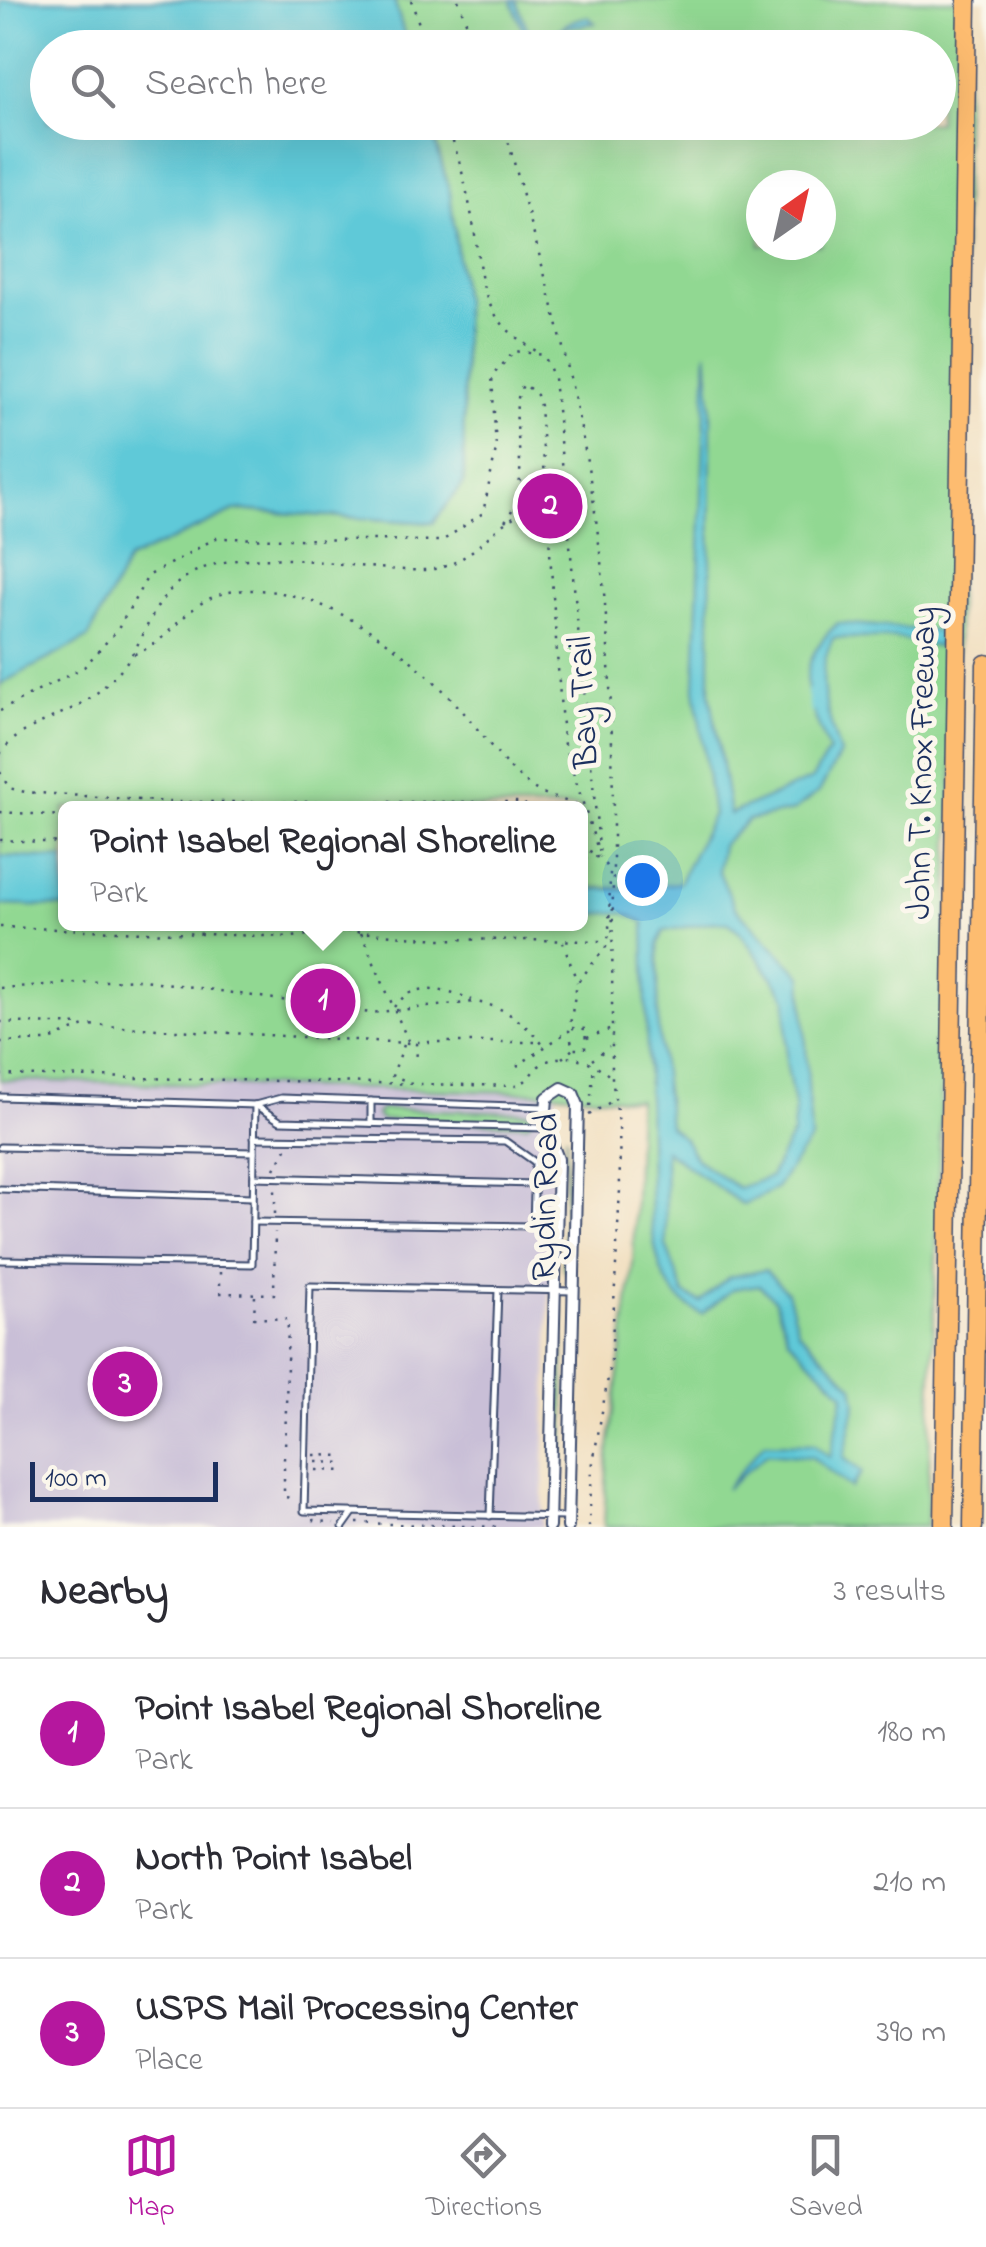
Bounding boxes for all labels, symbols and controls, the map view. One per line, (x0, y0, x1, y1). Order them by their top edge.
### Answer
search box (30, 30, 956, 140)
text: Search here (145, 57, 327, 113)
icon: search (65, 58, 120, 113)
north arrow (746, 170, 836, 260)
pin: 2 (518, 468, 582, 544)
street label: John T. Knox Freeway (895, 606, 951, 920)
street label: Bay Trail (556, 634, 614, 771)
popup (58, 801, 588, 931)
text: Point Isabel Regional Shoreline (90, 815, 556, 871)
your location (617, 855, 668, 906)
text: Park (90, 871, 148, 918)
pin: 1 (290, 964, 356, 1038)
street label: Rydin Road (520, 1113, 574, 1281)
pin: 3 (92, 1346, 158, 1422)
scale bar (30, 1457, 218, 1502)
text: 100 m (45, 1459, 107, 1500)
text: Nearby (40, 1562, 168, 1623)
text: 3 results (834, 1569, 946, 1616)
text: Point Isabel Regional Shoreline (135, 1682, 601, 1738)
text: 1 (67, 1710, 78, 1757)
text: 180 m (877, 1710, 946, 1757)
text: Park (135, 1738, 193, 1785)
text: North Point Isabel (135, 1832, 412, 1888)
text: 2 (65, 1860, 80, 1907)
text: 210 m (873, 1860, 946, 1907)
text: Park (135, 1888, 193, 1935)
text: USPS Mail Processing Center (135, 1982, 578, 2038)
text: 3 (66, 2010, 79, 2057)
text: 390 m (876, 2010, 946, 2057)
text: Place (135, 2038, 203, 2085)
tab: Map (124, 2128, 179, 2229)
tab: Directions (426, 2128, 542, 2229)
tab: Saved (789, 2128, 862, 2229)

